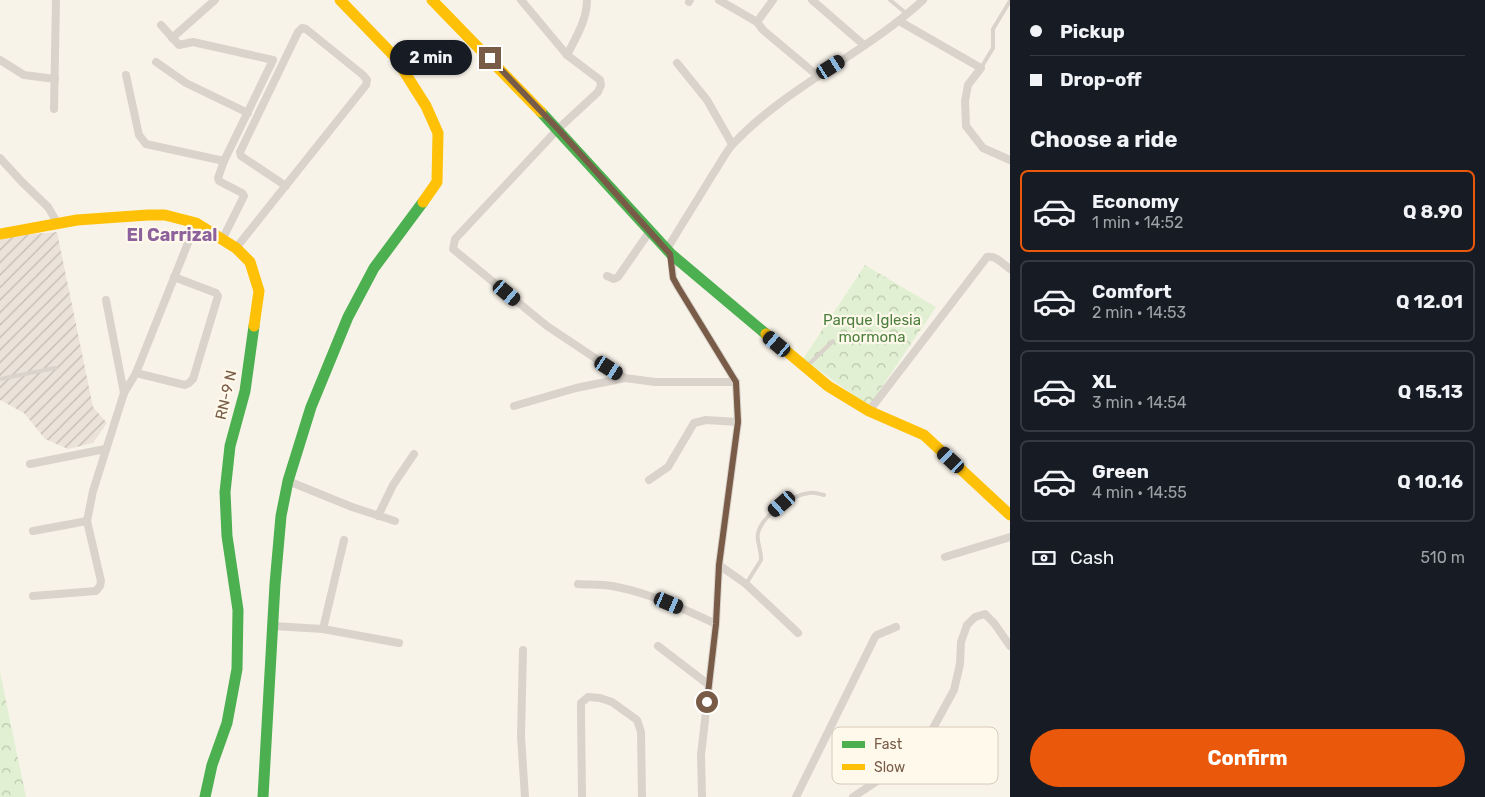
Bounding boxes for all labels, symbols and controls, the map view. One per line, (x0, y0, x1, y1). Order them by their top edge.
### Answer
text: Pickup (1060, 20, 1125, 43)
callout: 2 min (390, 40, 472, 76)
route end (479, 47, 501, 69)
text: 2 min (409, 48, 453, 67)
car (814, 53, 847, 81)
text: Drop-off (1060, 68, 1142, 91)
text: Choose a ride (1030, 126, 1177, 153)
icon: car (1032, 189, 1077, 234)
text: Economy (1092, 190, 1179, 213)
text: Q 8.90 (1403, 200, 1463, 223)
text: 1 min · 14:52 (1092, 213, 1183, 232)
district label: El Carrizal (127, 224, 217, 246)
car (490, 278, 523, 308)
icon: car (1032, 279, 1077, 324)
text: Comfort (1092, 280, 1172, 303)
text: Q 12.01 (1396, 290, 1463, 313)
text: 2 min · 14:53 (1092, 303, 1186, 322)
park label: Parque Iglesia mormona (823, 311, 921, 346)
car (760, 329, 793, 359)
car (592, 354, 625, 382)
street label: RN-9 N (212, 369, 240, 421)
icon: car (1032, 369, 1077, 414)
text: XL (1092, 370, 1116, 393)
text: Q 15.13 (1398, 380, 1463, 403)
text: 3 min · 14:54 (1092, 393, 1187, 412)
car (934, 444, 967, 476)
icon: car (1032, 459, 1077, 504)
text: Green (1092, 460, 1149, 483)
text: Q 10.16 (1397, 470, 1463, 493)
text: 4 min · 14:55 (1092, 483, 1187, 502)
car (765, 488, 798, 520)
icon: cash (1030, 544, 1058, 572)
text: Cash (1070, 546, 1114, 569)
text: 510 m (1421, 548, 1465, 567)
car (652, 590, 685, 616)
route start (696, 691, 718, 713)
legend (832, 727, 998, 784)
button: Confirm (1030, 729, 1465, 787)
text: Fast (874, 736, 903, 753)
text: Slow (874, 759, 905, 776)

